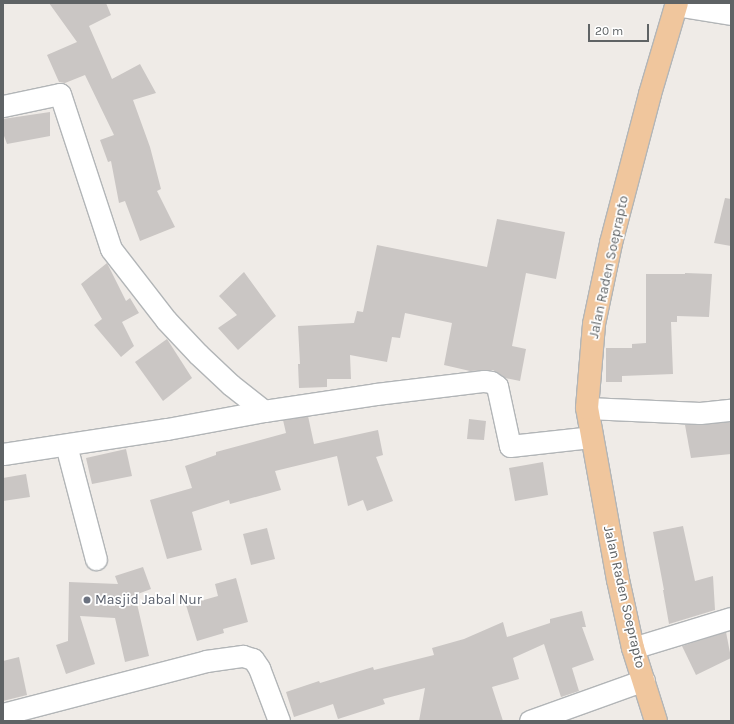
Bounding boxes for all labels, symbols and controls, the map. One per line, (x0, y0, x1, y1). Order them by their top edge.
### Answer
scale bar (590, 16, 651, 42)
text: 20 m (595, 24, 623, 38)
street label: Jalan Raden Soeprapto (586, 194, 632, 340)
street label: Jalan Raden Soeprapto (599, 524, 649, 670)
place label: Masjid Jabal Nur (95, 592, 202, 608)
marker: Masjid Jabal Nur (82, 595, 92, 605)

